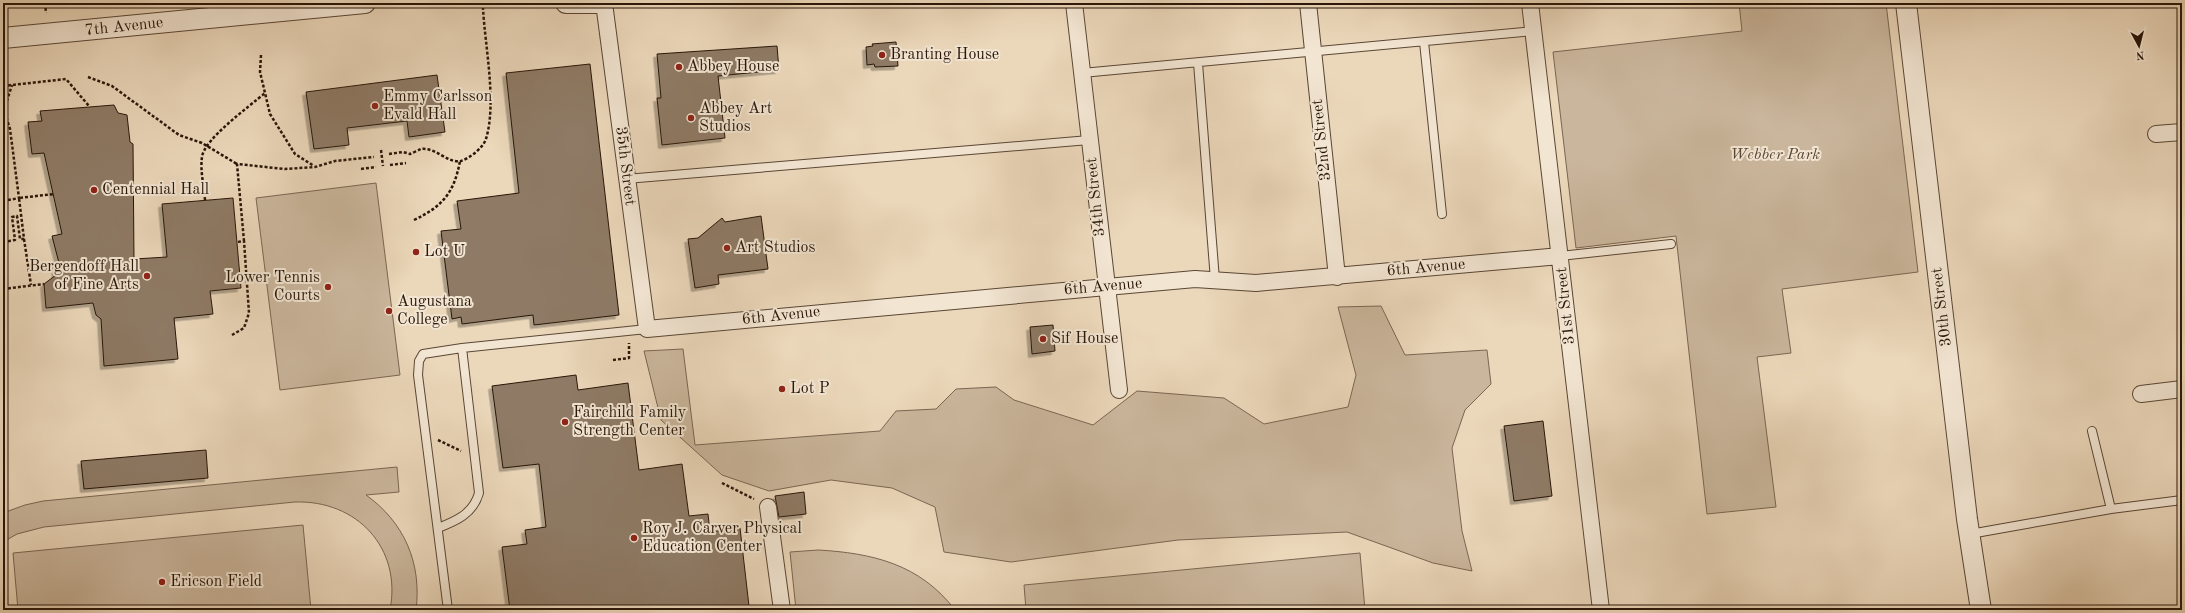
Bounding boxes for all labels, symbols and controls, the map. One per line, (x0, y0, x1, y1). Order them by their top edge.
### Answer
street label: 7th Avenue (84, 15, 164, 39)
north arrow (2119, 26, 2159, 66)
place label: Branting House (890, 47, 999, 63)
text: N (2135, 48, 2145, 60)
marker: Branting House (877, 50, 887, 60)
place label: Abbey House (687, 59, 779, 75)
marker: Abbey House (674, 62, 684, 72)
place label: Emmy Carlsson Evald Hall (383, 89, 493, 123)
street label: 32nd Street (1310, 98, 1334, 182)
marker: Emmy Carlsson Evald Hall (370, 101, 380, 111)
place label: Abbey Art Studios (699, 101, 773, 135)
marker: Abbey Art Studios (686, 113, 696, 123)
street label: 35th Street (612, 125, 638, 207)
park label: Webber Park (1730, 147, 1820, 163)
street label: 34th Street (1084, 156, 1108, 237)
place label: Centennial Hall (102, 182, 209, 198)
marker: Centennial Hall (89, 185, 99, 195)
place label: Art Studios (735, 240, 816, 256)
marker: Art Studios (722, 243, 732, 253)
place label: Lot U (424, 244, 466, 260)
marker: Lot U (411, 247, 421, 257)
street label: 6th Avenue (1386, 257, 1466, 279)
place label: Bergendoff Hall of Fine Arts (29, 259, 139, 293)
street label: 31st Street (1554, 266, 1578, 346)
street label: 30th Street (1929, 266, 1955, 348)
place label: Lower Tennis Courts (225, 270, 320, 304)
marker: Bergendoff Hall of Fine Arts (142, 271, 152, 281)
street label: 6th Avenue (1063, 276, 1143, 298)
marker: Lower Tennis Courts (323, 282, 333, 292)
place label: Augustana College (397, 294, 472, 328)
street label: 6th Avenue (741, 304, 821, 328)
marker: Augustana College (384, 306, 394, 316)
place label: Sif House (1051, 331, 1118, 347)
marker: Sif House (1038, 334, 1048, 344)
place label: Lot P (790, 381, 830, 397)
marker: Lot P (777, 384, 787, 394)
place label: Fairchild Family Strength Center (573, 405, 687, 439)
marker: Fairchild Family Strength Center (560, 417, 570, 427)
place label: Roy J. Carver Physical Education Center (642, 521, 802, 555)
marker: Roy J. Carver Physical Education Center (629, 533, 639, 543)
place label: Ericson Field (170, 574, 262, 590)
marker: Ericson Field (157, 577, 167, 587)

